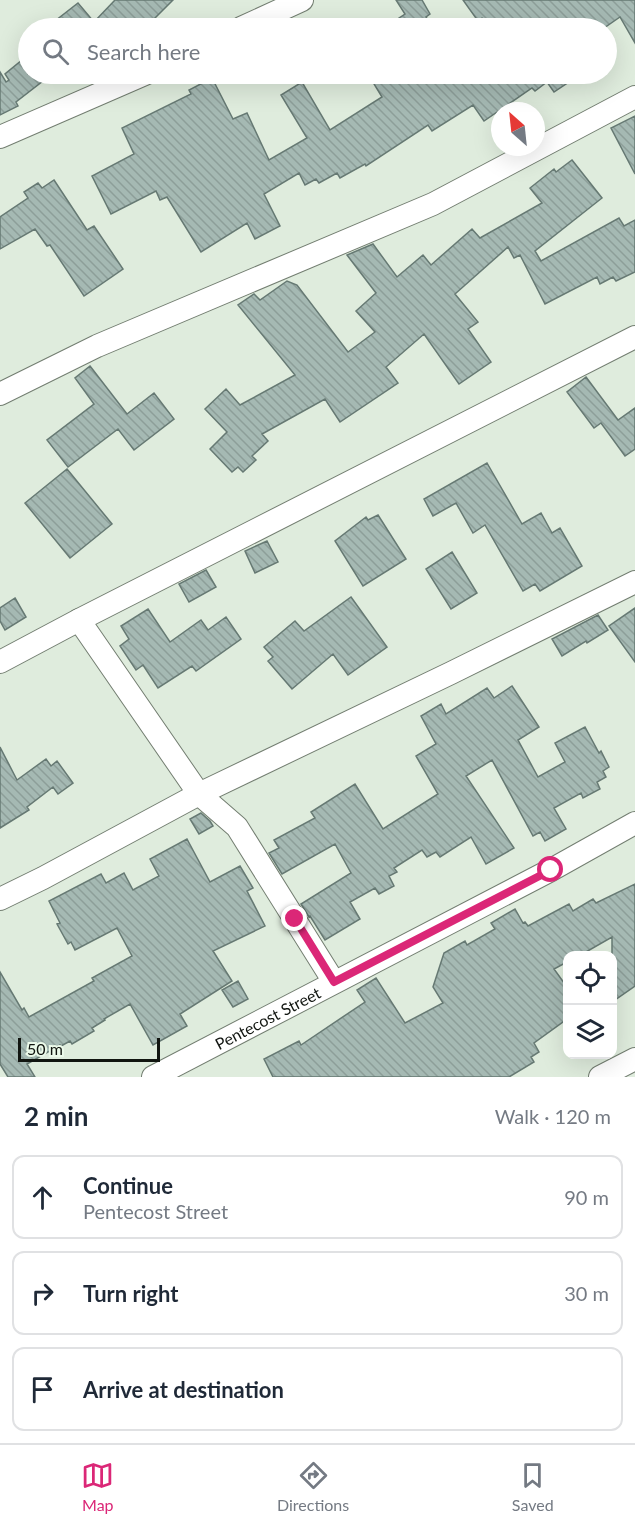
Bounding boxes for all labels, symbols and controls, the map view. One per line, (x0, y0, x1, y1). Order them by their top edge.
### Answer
search box (18, 18, 617, 84)
icon: search (39, 35, 72, 68)
text: Search here (87, 38, 200, 65)
north arrow (491, 102, 545, 156)
route start (537, 856, 563, 882)
route end (281, 905, 307, 931)
map controls (563, 951, 617, 1059)
button: locate (563, 951, 617, 1005)
street label: Pentecost Street (212, 982, 324, 1053)
button: layers (563, 1005, 617, 1059)
scale bar (18, 1035, 160, 1062)
text: 50 m (27, 1039, 63, 1058)
text: 2 min (24, 1100, 88, 1132)
text: Walk · 120 m (495, 1104, 611, 1128)
text: Continue (83, 1172, 173, 1199)
icon: ahead (26, 1181, 59, 1214)
text: 90 m (564, 1185, 609, 1209)
text: Pentecost Street (83, 1199, 228, 1223)
icon: right (26, 1277, 59, 1310)
text: Turn right (83, 1280, 178, 1307)
text: 30 m (564, 1281, 609, 1305)
icon: arrive (26, 1373, 59, 1406)
text: Arrive at destination (83, 1376, 284, 1403)
tab: Map (81, 1459, 114, 1514)
tab: Directions (277, 1459, 349, 1514)
tab: Saved (512, 1459, 554, 1514)

